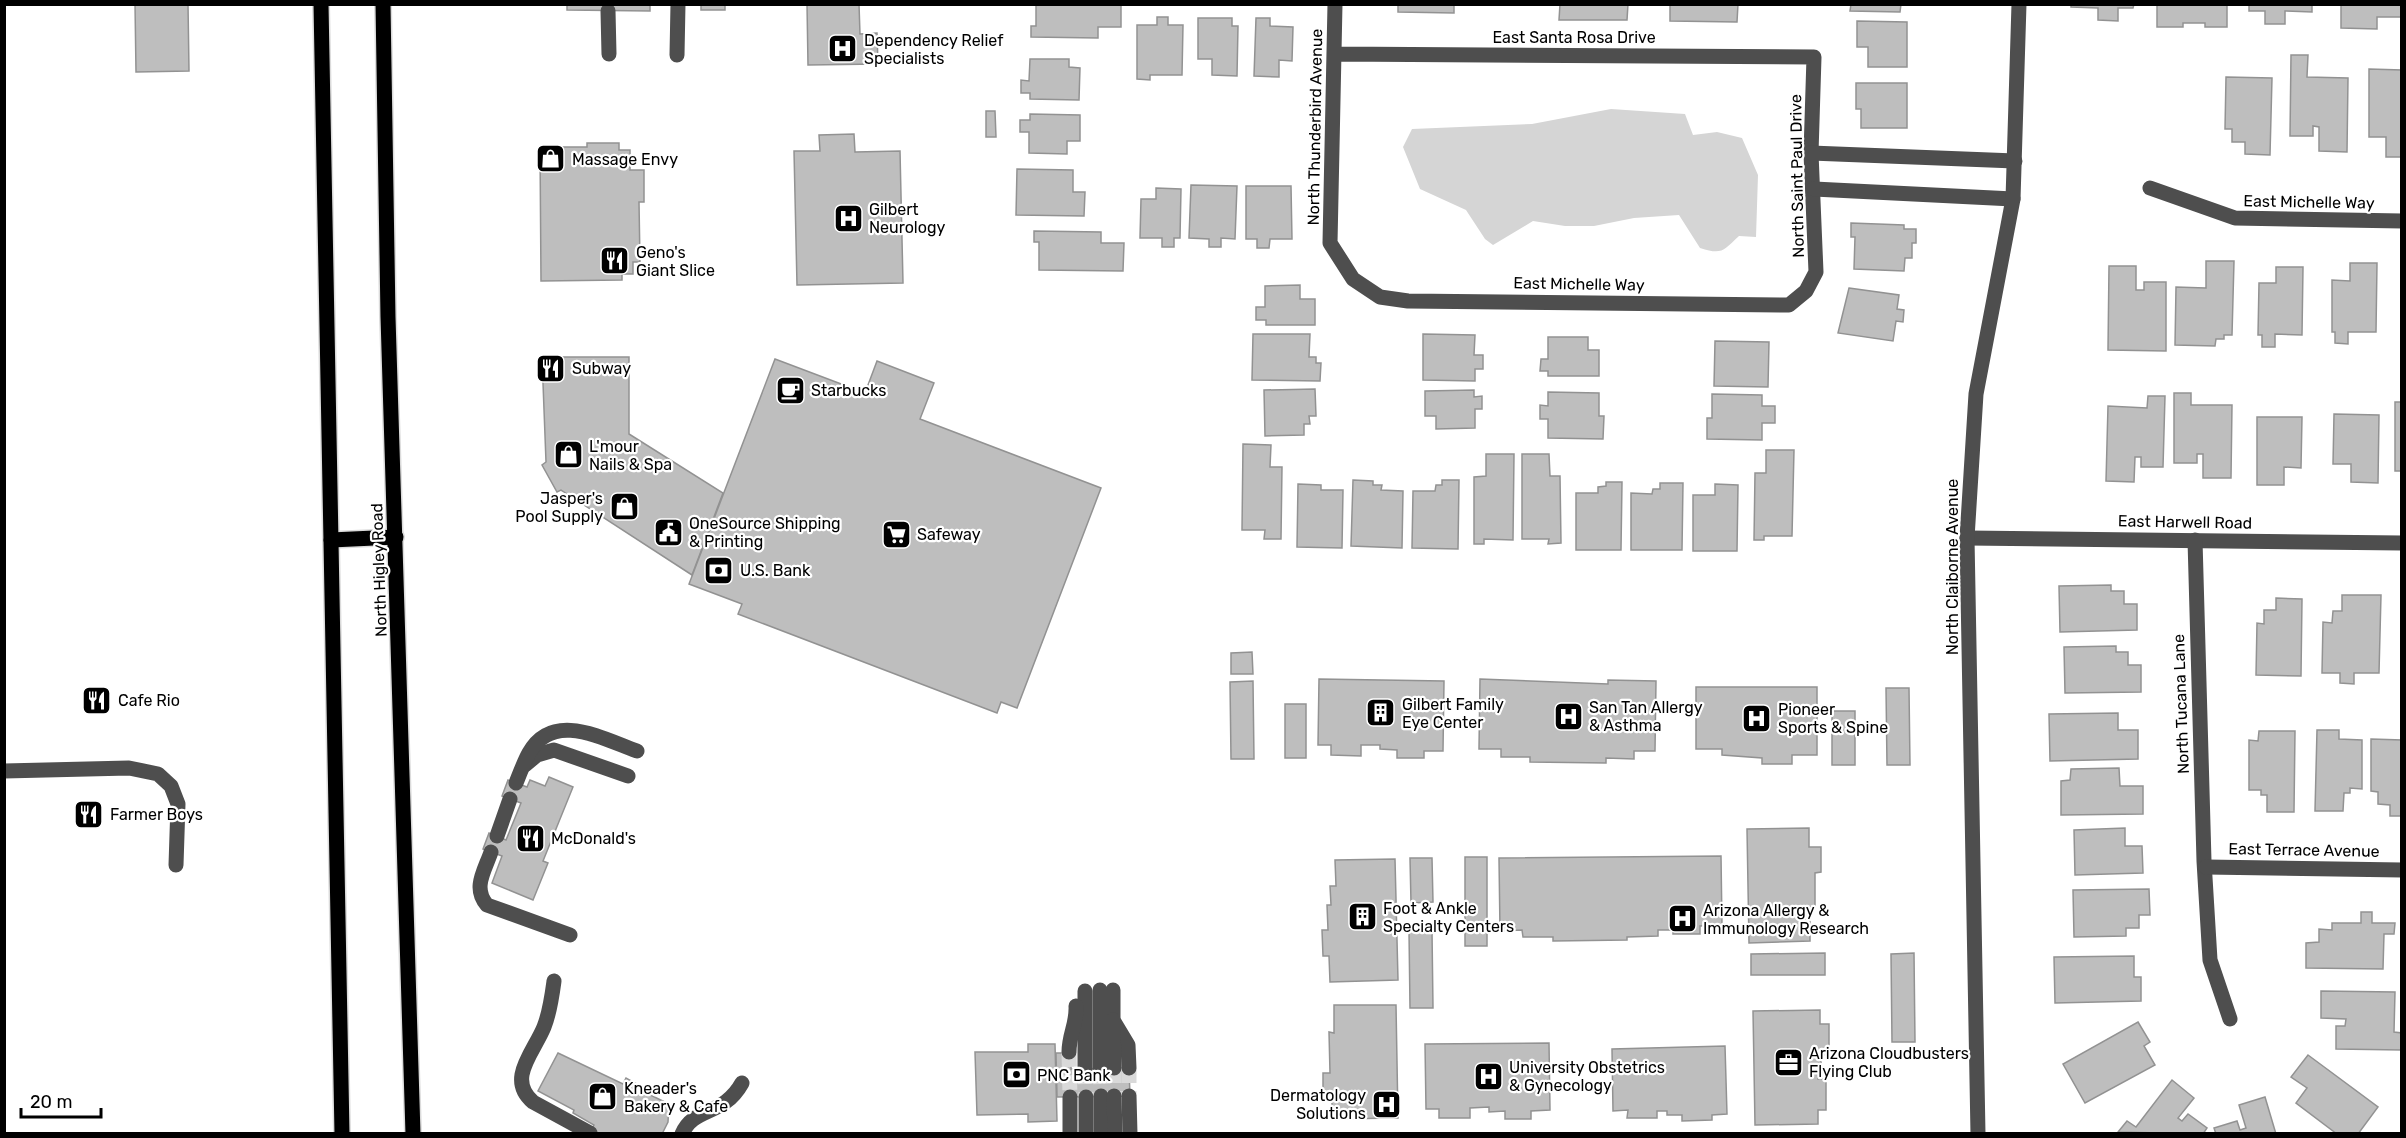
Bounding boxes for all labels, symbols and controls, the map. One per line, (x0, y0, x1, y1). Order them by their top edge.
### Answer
street label: North Thunderbird Avenue (1304, 28, 1326, 226)
street label: East Santa Rosa Drive (1492, 28, 1656, 47)
place label: Dependency Relief Specialists (864, 31, 1004, 68)
hospital icon: Dependency Relief Specialists (827, 33, 859, 65)
street label: North Saint Paul Drive (1786, 94, 1808, 258)
shop icon: Massage Envy (535, 143, 567, 175)
place label: Massage Envy (572, 150, 678, 169)
street label: East Michelle Way (2243, 191, 2375, 213)
place label: Gilbert Neurology (869, 200, 945, 237)
hospital icon: Gilbert Neurology (832, 202, 864, 234)
place label: Geno's Giant Slice (636, 243, 715, 280)
restaurant icon: Geno's Giant Slice (599, 245, 631, 277)
street label: East Michelle Way (1513, 273, 1645, 295)
restaurant icon: Subway (535, 352, 567, 384)
place label: Subway (572, 359, 631, 378)
cafe icon: Starbucks (774, 374, 806, 406)
place label: Starbucks (811, 381, 886, 400)
place label: L'mour Nails & Spa (589, 437, 672, 474)
shop icon: L'mour Nails & Spa (552, 439, 584, 471)
street label: North Claiborne Avenue (1943, 479, 1962, 655)
place label: Jasper's Pool Supply (515, 489, 603, 526)
shop icon: Jasper's Pool Supply (608, 491, 640, 523)
street label: North Higley Road (367, 503, 391, 637)
street label: East Harwell Road (2118, 511, 2252, 533)
place label: OneSource Shipping & Printing (689, 514, 841, 551)
public building icon: OneSource Shipping & Printing (652, 516, 684, 548)
supermarket icon: Safeway (880, 518, 912, 550)
place label: Safeway (917, 525, 981, 544)
bank icon: U.S. Bank (703, 554, 735, 586)
place label: U.S. Bank (740, 561, 811, 580)
street label: North Tucana Lane (2169, 634, 2193, 774)
restaurant icon: Cafe Rio (81, 684, 113, 716)
place label: Cafe Rio (118, 691, 180, 710)
place label: Gilbert Family Eye Center (1402, 695, 1504, 732)
building icon: Gilbert Family Eye Center (1365, 697, 1397, 729)
place label: San Tan Allergy & Asthma (1589, 698, 1703, 735)
hospital icon: San Tan Allergy & Asthma (1552, 700, 1584, 732)
place label: Pioneer Sports & Spine (1778, 700, 1888, 737)
hospital icon: Pioneer Sports & Spine (1741, 702, 1773, 734)
restaurant icon: Farmer Boys (73, 798, 105, 830)
place label: Farmer Boys (110, 805, 203, 824)
restaurant icon: McDonald's (514, 822, 546, 854)
place label: McDonald's (551, 829, 636, 848)
street label: East Terrace Avenue (2228, 839, 2380, 861)
place label: Foot & Ankle Specialty Centers (1383, 899, 1514, 936)
building icon: Foot & Ankle Specialty Centers (1346, 901, 1378, 933)
place label: Arizona Allergy & Immunology Research (1703, 901, 1869, 938)
hospital icon: Arizona Allergy & Immunology Research (1666, 903, 1698, 935)
place label: Arizona Cloudbusters Flying Club (1809, 1044, 1969, 1081)
office icon: Arizona Cloudbusters Flying Club (1772, 1046, 1804, 1078)
place label: University Obstetrics & Gynecology (1509, 1058, 1665, 1095)
bank icon: PNC Bank (1000, 1059, 1032, 1091)
hospital icon: University Obstetrics & Gynecology (1472, 1060, 1504, 1092)
place label: PNC Bank (1037, 1066, 1111, 1085)
place label: Kneader's Bakery & Cafe (624, 1079, 728, 1116)
scale bar (21, 1081, 100, 1119)
shop icon: Kneader's Bakery & Cafe (587, 1081, 619, 1113)
place label: Dermatology Solutions (1270, 1086, 1366, 1123)
hospital icon: Dermatology Solutions (1371, 1088, 1403, 1120)
text: 20 m (30, 1091, 72, 1113)

